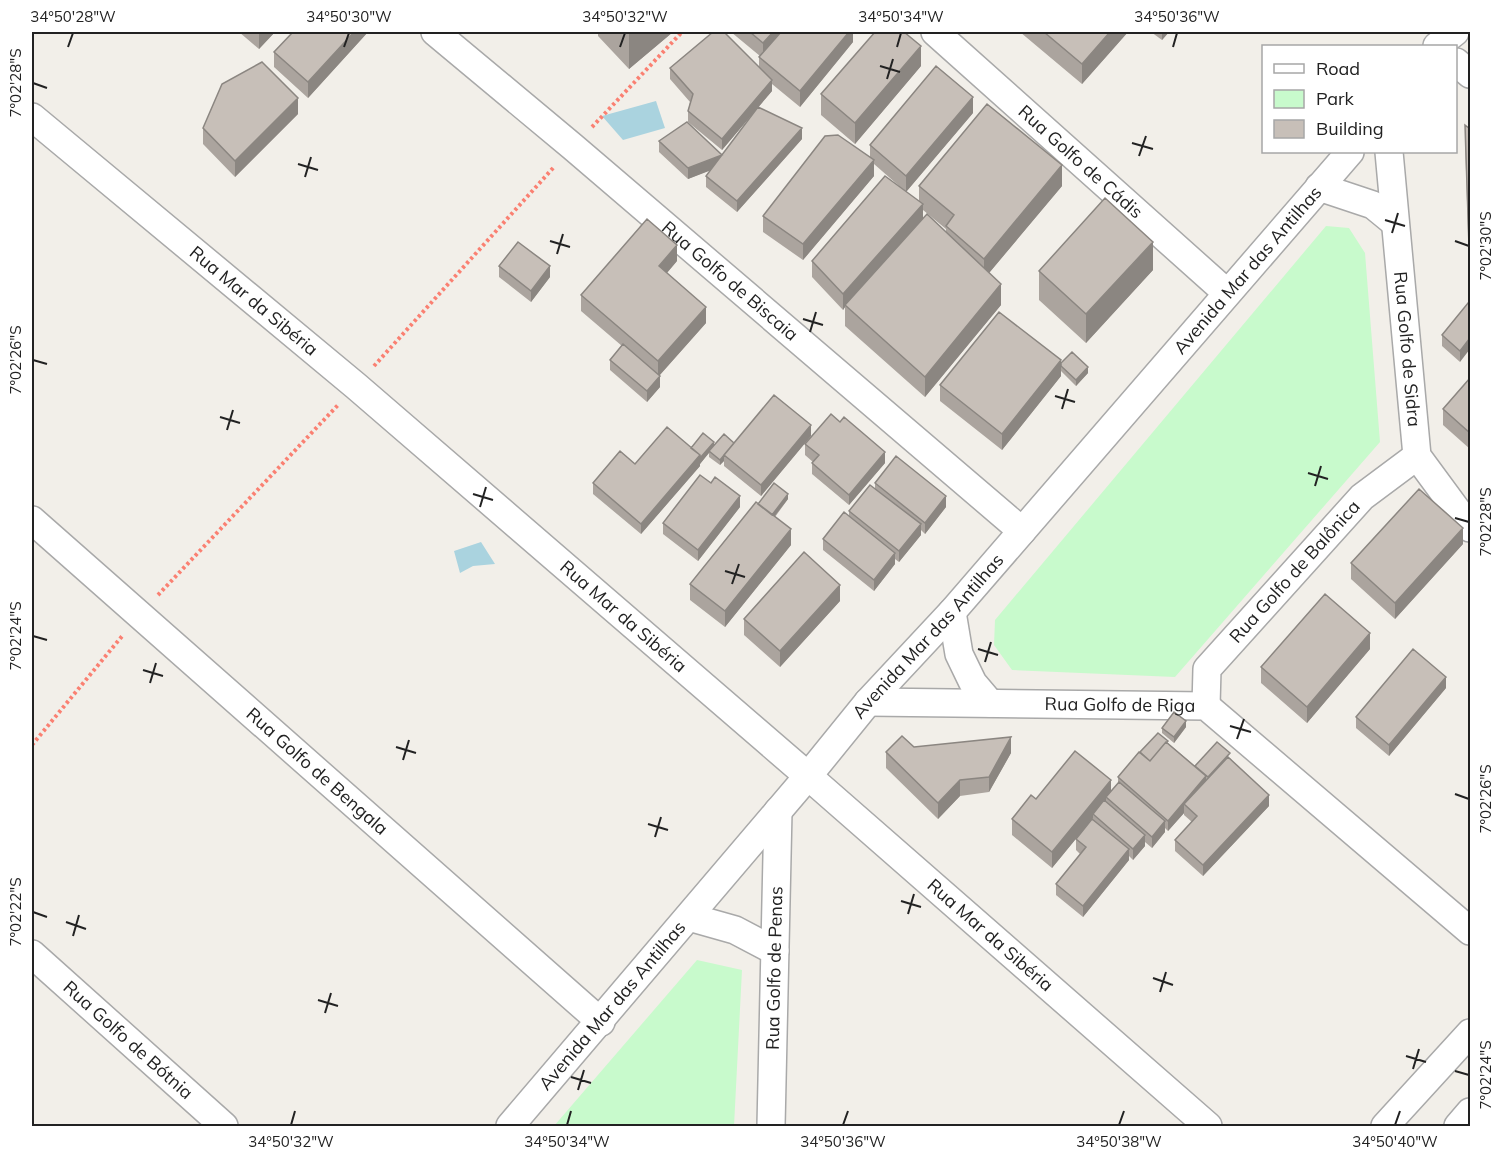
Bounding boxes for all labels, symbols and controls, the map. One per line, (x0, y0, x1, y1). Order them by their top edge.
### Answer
text: 34°50'28"W (30, 7, 116, 26)
text: 34°50'30"W (306, 7, 392, 26)
text: 34°50'32"W (582, 7, 668, 26)
text: 34°50'34"W (858, 7, 944, 26)
text: 34°50'36"W (1134, 7, 1220, 26)
legend (1262, 45, 1457, 153)
text: 7°02'28"S (6, 48, 25, 118)
text: Road (1316, 57, 1360, 80)
text: Park (1316, 87, 1355, 110)
street label: Rua Golfo de Cádis (1014, 100, 1148, 223)
text: Building (1316, 117, 1384, 140)
street label: Avenida Mar das Antilhas (1168, 181, 1326, 359)
text: 7°02'30"S (1476, 211, 1495, 281)
street label: Rua Golfo de Biscaia (657, 216, 803, 346)
street label: Rua Mar da Sibéria (185, 241, 323, 361)
street label: Rua Golfo de Sidra (1389, 270, 1426, 428)
text: 7°02'26"S (6, 325, 25, 395)
text: 7°02'28"S (1476, 487, 1495, 557)
street label: Rua Golfo de Balônica (1224, 495, 1365, 648)
street label: Avenida Mar das Antilhas (847, 549, 1008, 723)
street label: Rua Mar da Sibéria (555, 555, 692, 677)
text: 7°02'24"S (6, 601, 25, 671)
street label: Rua Golfo de Riga (1045, 692, 1195, 717)
street label: Rua Golfo de Bengala (242, 702, 393, 840)
text: 7°02'26"S (1476, 764, 1495, 834)
street label: Rua Mar da Sibéria (923, 874, 1058, 996)
text: 7°02'22"S (6, 877, 25, 947)
street label: Rua Golfo de Penas (761, 886, 787, 1050)
street label: Avenida Mar das Antilhas (534, 916, 691, 1095)
street label: Rua Golfo de Bótnia (59, 976, 198, 1104)
text: 7°02'24"S (1476, 1040, 1495, 1110)
text: 34°50'32"W (248, 1132, 334, 1151)
text: 34°50'34"W (524, 1132, 610, 1151)
text: 34°50'36"W (800, 1132, 886, 1151)
text: 34°50'38"W (1076, 1132, 1162, 1151)
text: 34°50'40"W (1352, 1132, 1438, 1151)

